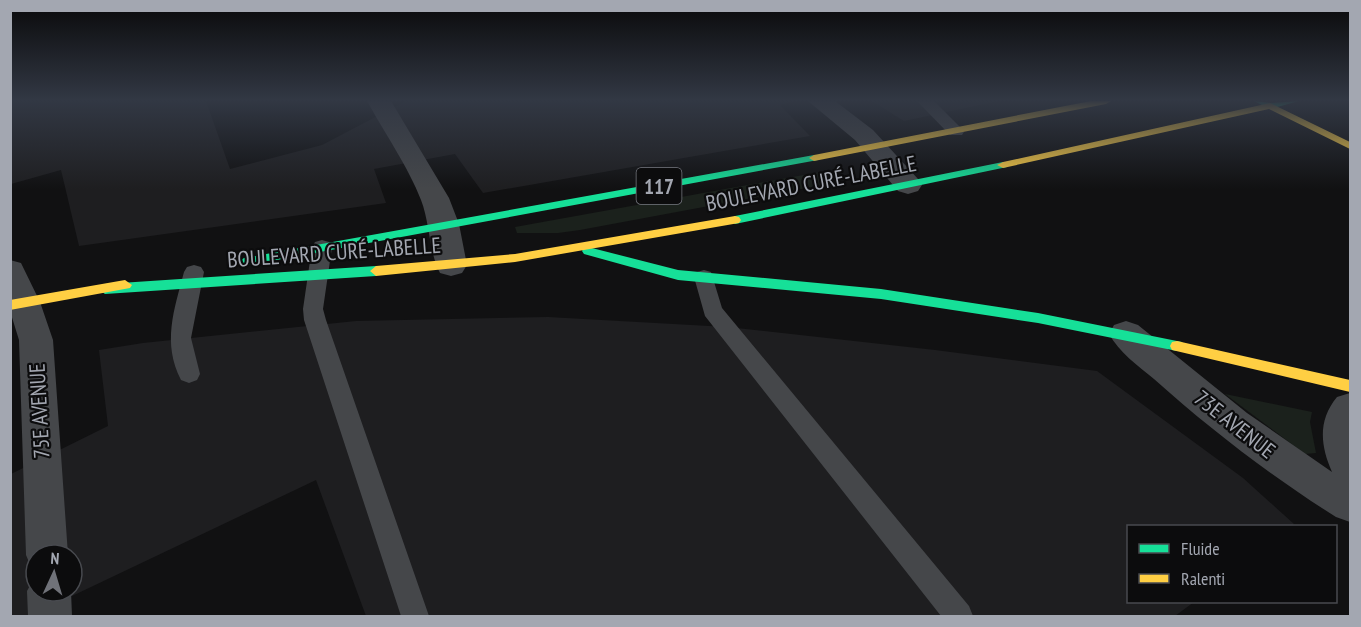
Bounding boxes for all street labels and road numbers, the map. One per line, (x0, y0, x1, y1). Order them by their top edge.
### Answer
street label: BOULEVARD CURÉ-LABELLE (703, 149, 919, 217)
road number: 117 (636, 168, 682, 204)
street label: BOULEVARD CURÉ-LABELLE (226, 231, 442, 273)
street label: 75E AVENUE (23, 363, 55, 459)
street label: 73E AVENUE (1189, 384, 1281, 464)

